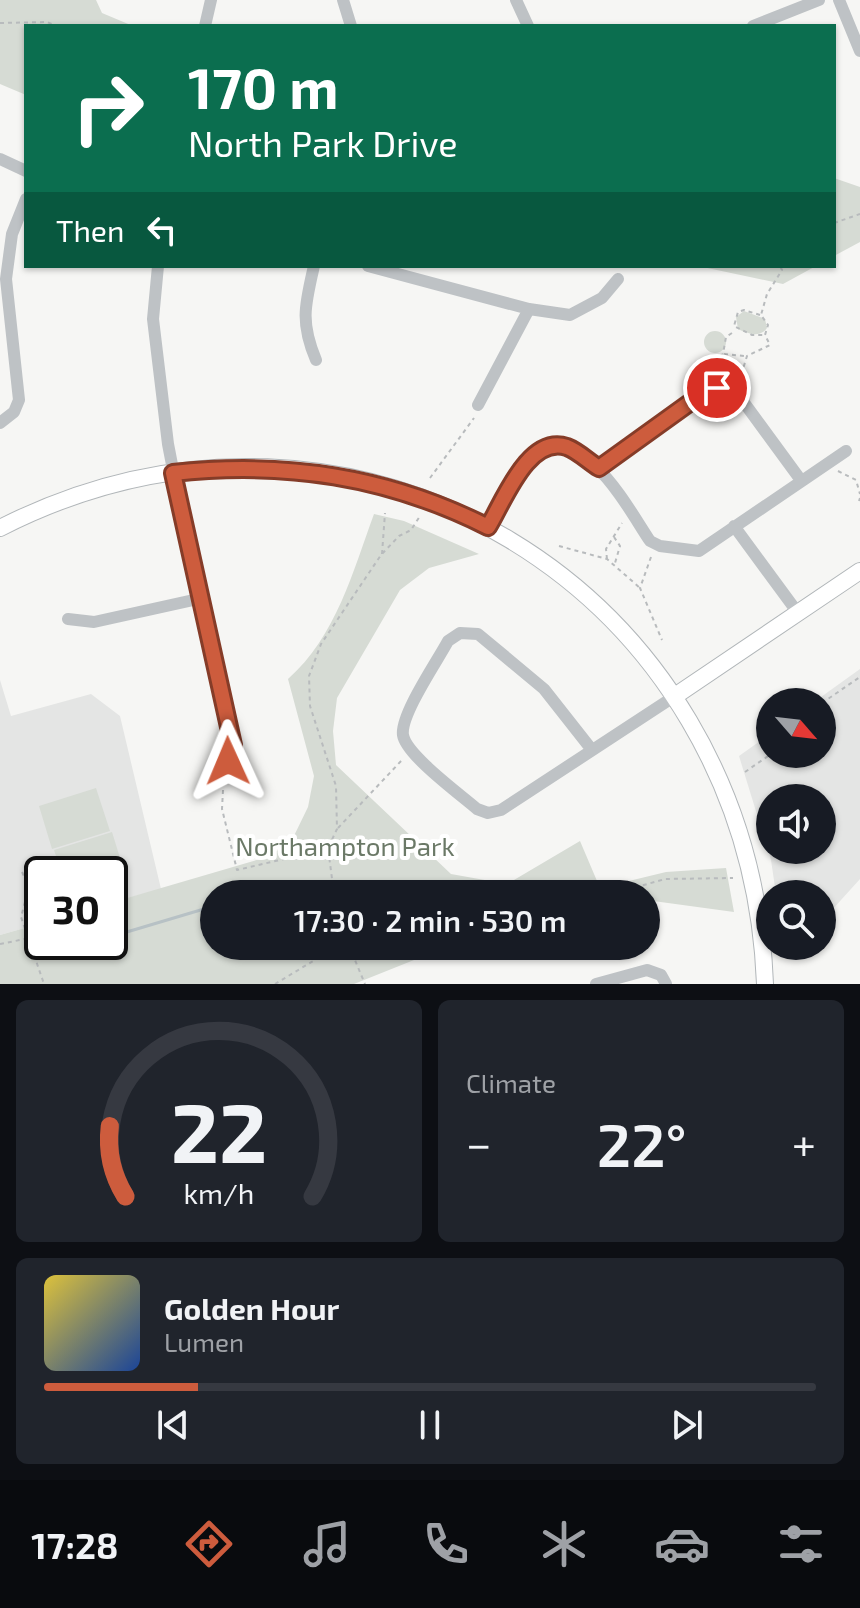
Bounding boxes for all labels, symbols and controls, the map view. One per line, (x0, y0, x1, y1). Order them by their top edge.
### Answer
text: 170 m (188, 53, 339, 120)
icon: right (56, 56, 160, 160)
text: North Park Drive (188, 121, 458, 164)
icon: left (140, 208, 184, 252)
text: Then (56, 212, 124, 248)
pin (683, 354, 751, 422)
icon: arrive (695, 366, 739, 410)
north arrow (756, 688, 836, 768)
map controls (756, 688, 836, 960)
position arrow (186, 719, 270, 803)
button: sound (756, 784, 836, 864)
park label: Northampton Park (235, 830, 455, 861)
speed limit sign: 30 (24, 856, 128, 960)
button: search (756, 880, 836, 960)
text: 17:30 · 2 min · 530 m (294, 902, 566, 938)
text: Climate (466, 1067, 556, 1098)
text: 22 (171, 1080, 267, 1180)
text: 22° (597, 1107, 687, 1179)
text: − (466, 1116, 492, 1169)
text: + (792, 1116, 816, 1169)
text: km/h (184, 1175, 254, 1210)
text: Golden Hour (164, 1290, 339, 1326)
text: Lumen (164, 1326, 244, 1357)
icon: previous (151, 1403, 195, 1447)
icon: pause (408, 1403, 452, 1447)
icon: next (665, 1403, 709, 1447)
icon: directions (181, 1516, 237, 1572)
icon: music (299, 1516, 355, 1572)
icon: phone (418, 1516, 474, 1572)
icon: climate (536, 1516, 592, 1572)
icon: car (654, 1516, 710, 1572)
icon: filters (773, 1516, 829, 1572)
text: 17:28 (31, 1523, 118, 1566)

